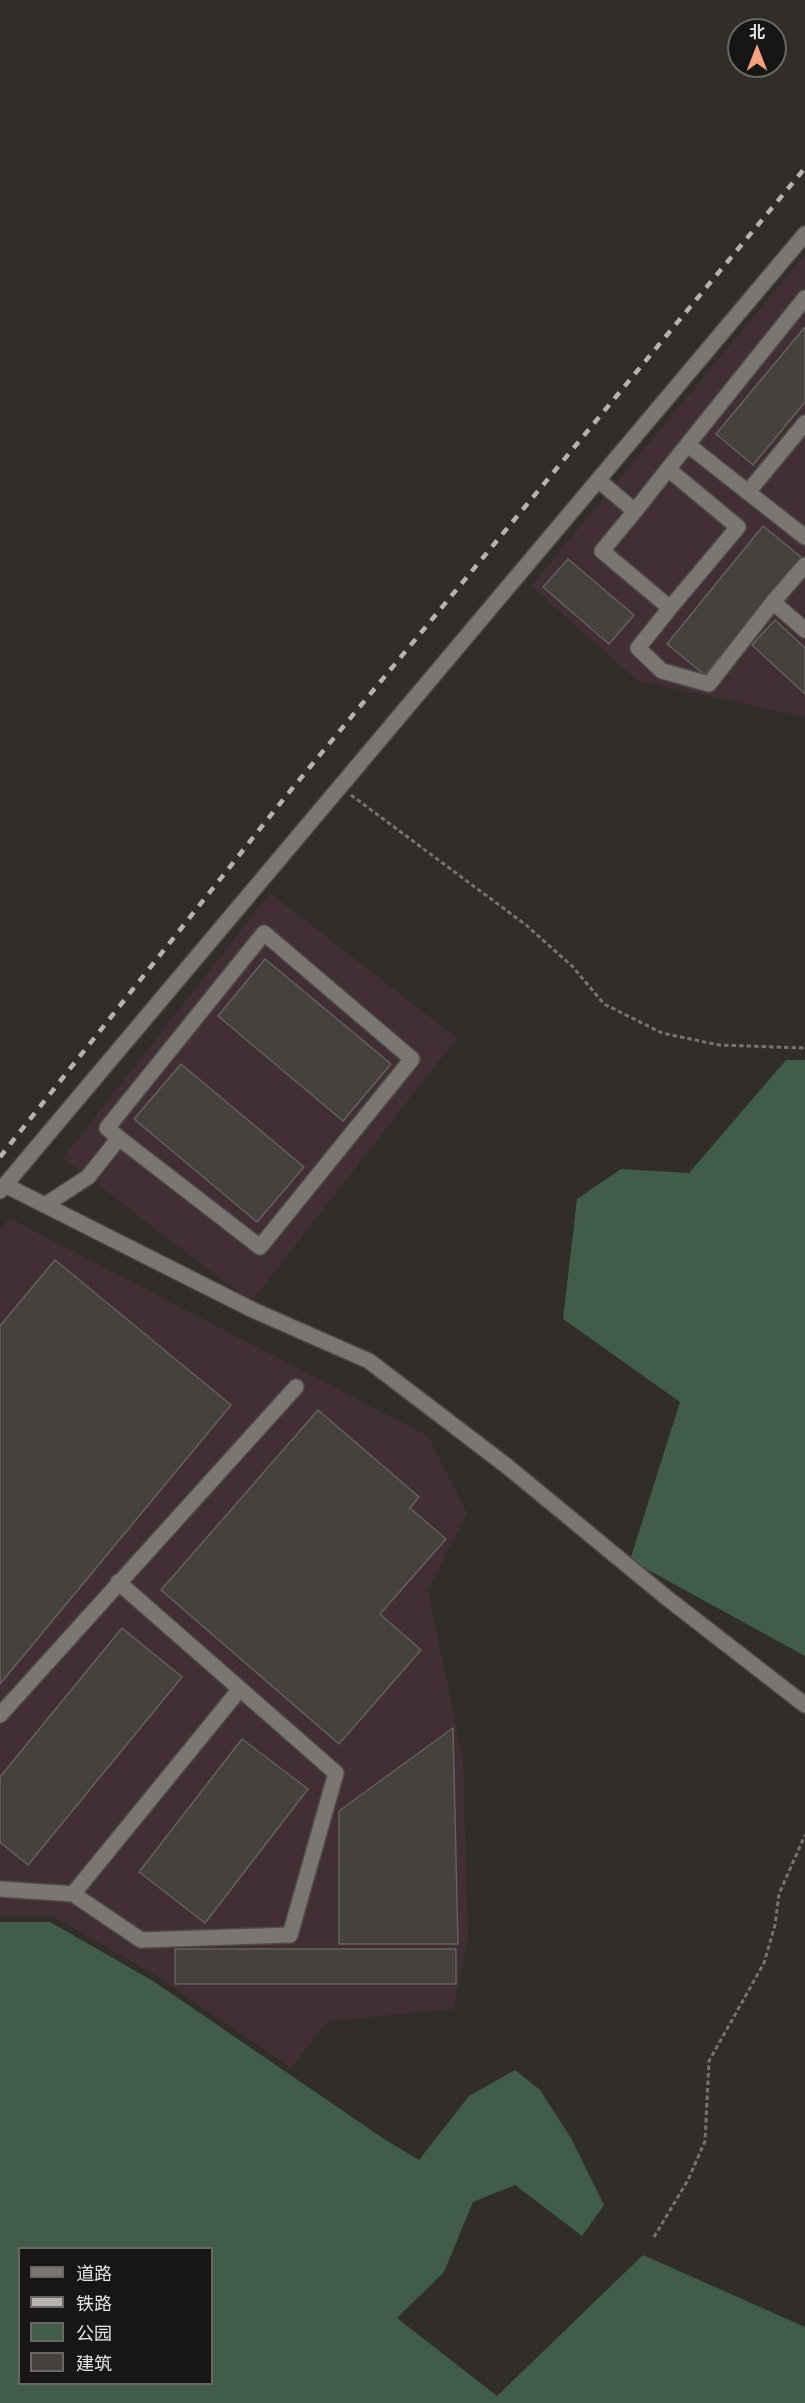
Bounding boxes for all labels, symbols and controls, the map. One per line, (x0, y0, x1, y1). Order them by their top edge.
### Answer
north arrow (727, 18, 787, 78)
text: 北 (749, 22, 765, 42)
legend (18, 2247, 213, 2385)
text: 道路 (76, 2262, 112, 2285)
text: 铁路 (76, 2292, 112, 2315)
text: 公园 (76, 2322, 112, 2345)
text: 建筑 (76, 2352, 112, 2375)

